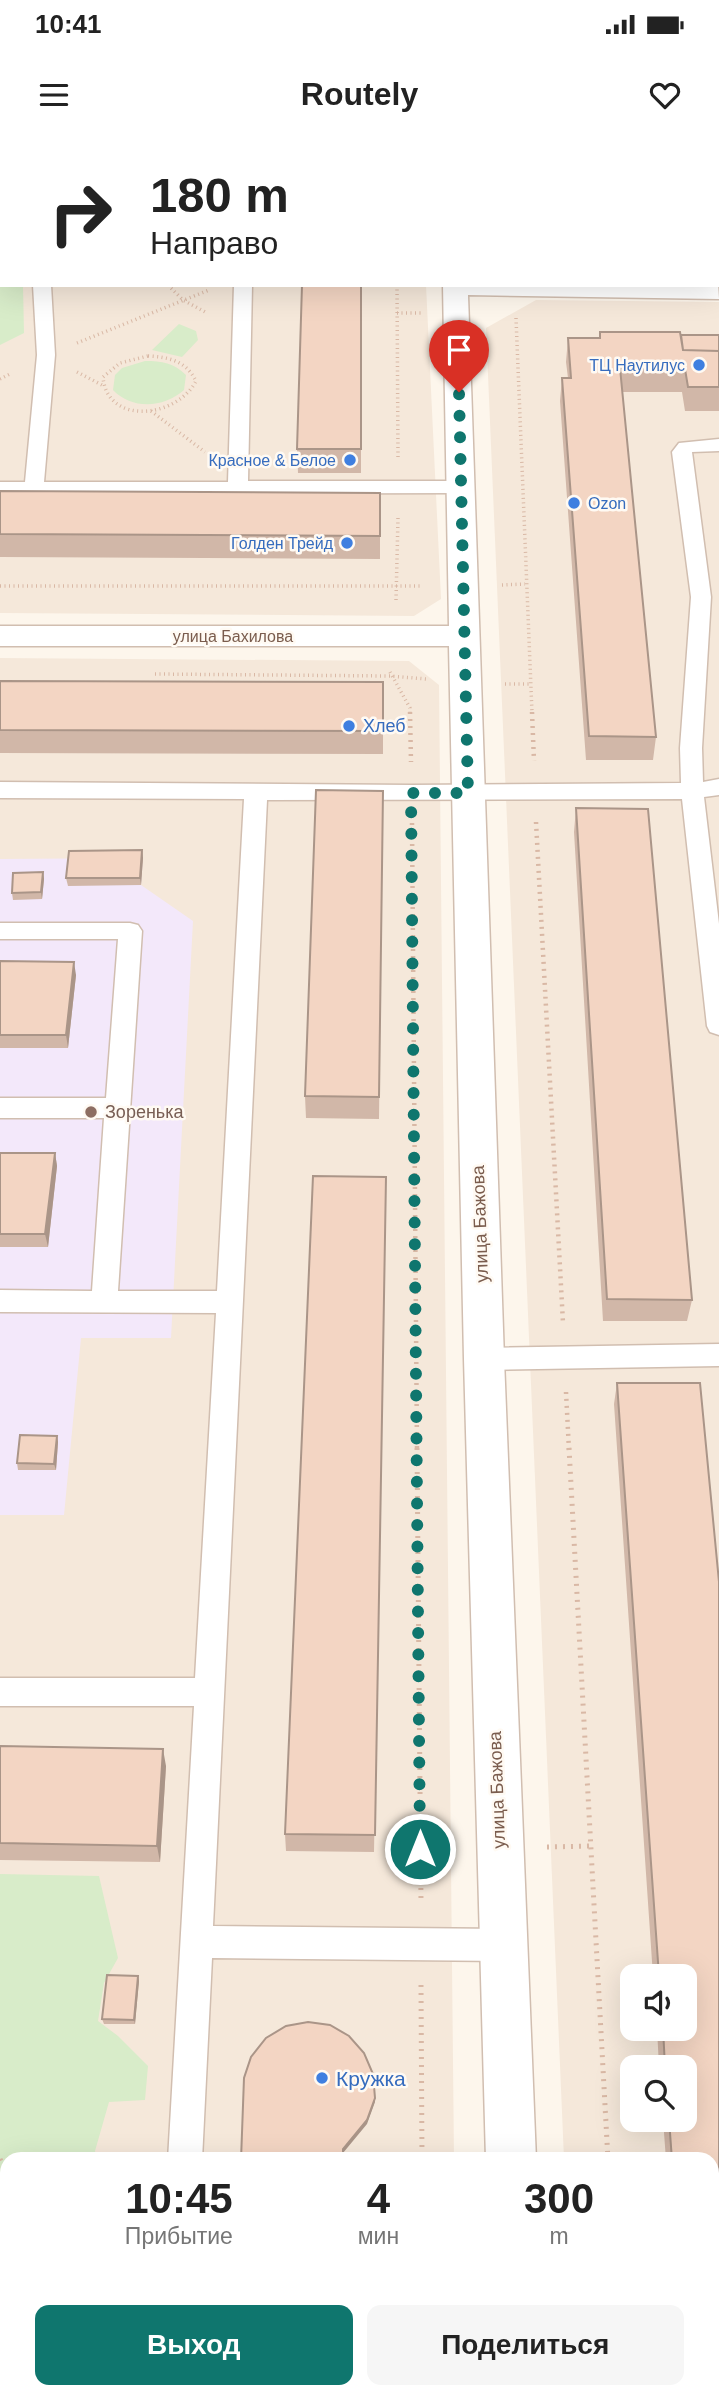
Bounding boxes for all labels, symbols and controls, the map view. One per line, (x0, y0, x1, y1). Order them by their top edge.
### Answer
text: 10:41 (35, 9, 102, 39)
icon: menu (35, 76, 73, 114)
text: Routely (301, 76, 418, 112)
icon: heart (646, 76, 684, 114)
icon: right (35, 168, 126, 259)
text: 180 m (150, 168, 289, 222)
text: Направо (150, 225, 278, 261)
pin (429, 320, 489, 392)
icon: arrive (440, 331, 478, 369)
place label: ТЦ Наутилус (589, 357, 685, 374)
marker: ТЦ Наутилус (691, 357, 707, 373)
place label: Красное & Белое (209, 452, 336, 469)
marker: Красное & Белое (342, 452, 358, 468)
marker: Ozon (566, 495, 582, 511)
place label: Ozon (588, 495, 626, 512)
place label: Голден Трейд (231, 535, 334, 552)
marker: Голден Трейд (339, 535, 355, 551)
street label: улица Бахилова (173, 628, 293, 645)
place label: Хлеб (363, 716, 406, 736)
marker: Хлеб (341, 718, 357, 734)
place label: Зоренька (105, 1102, 184, 1122)
marker: Зоренька (83, 1104, 99, 1120)
street label: улица Бажова (468, 1164, 492, 1283)
street label: улица Бажова (485, 1730, 509, 1849)
position arrow (383, 1812, 457, 1886)
map controls (620, 1964, 697, 2132)
button: sound (620, 1964, 697, 2041)
button: search (620, 2055, 697, 2132)
place label: Кружка (336, 2067, 406, 2090)
marker: Кружка (314, 2070, 330, 2086)
text: 10:45 (125, 2175, 233, 2222)
text: 4 (367, 2175, 390, 2222)
text: 300 (524, 2175, 594, 2222)
text: Прибытие (125, 2223, 233, 2249)
text: мин (358, 2223, 399, 2249)
text: m (549, 2223, 569, 2249)
button: Выход (35, 2305, 353, 2385)
button: Поделиться (367, 2305, 684, 2385)

